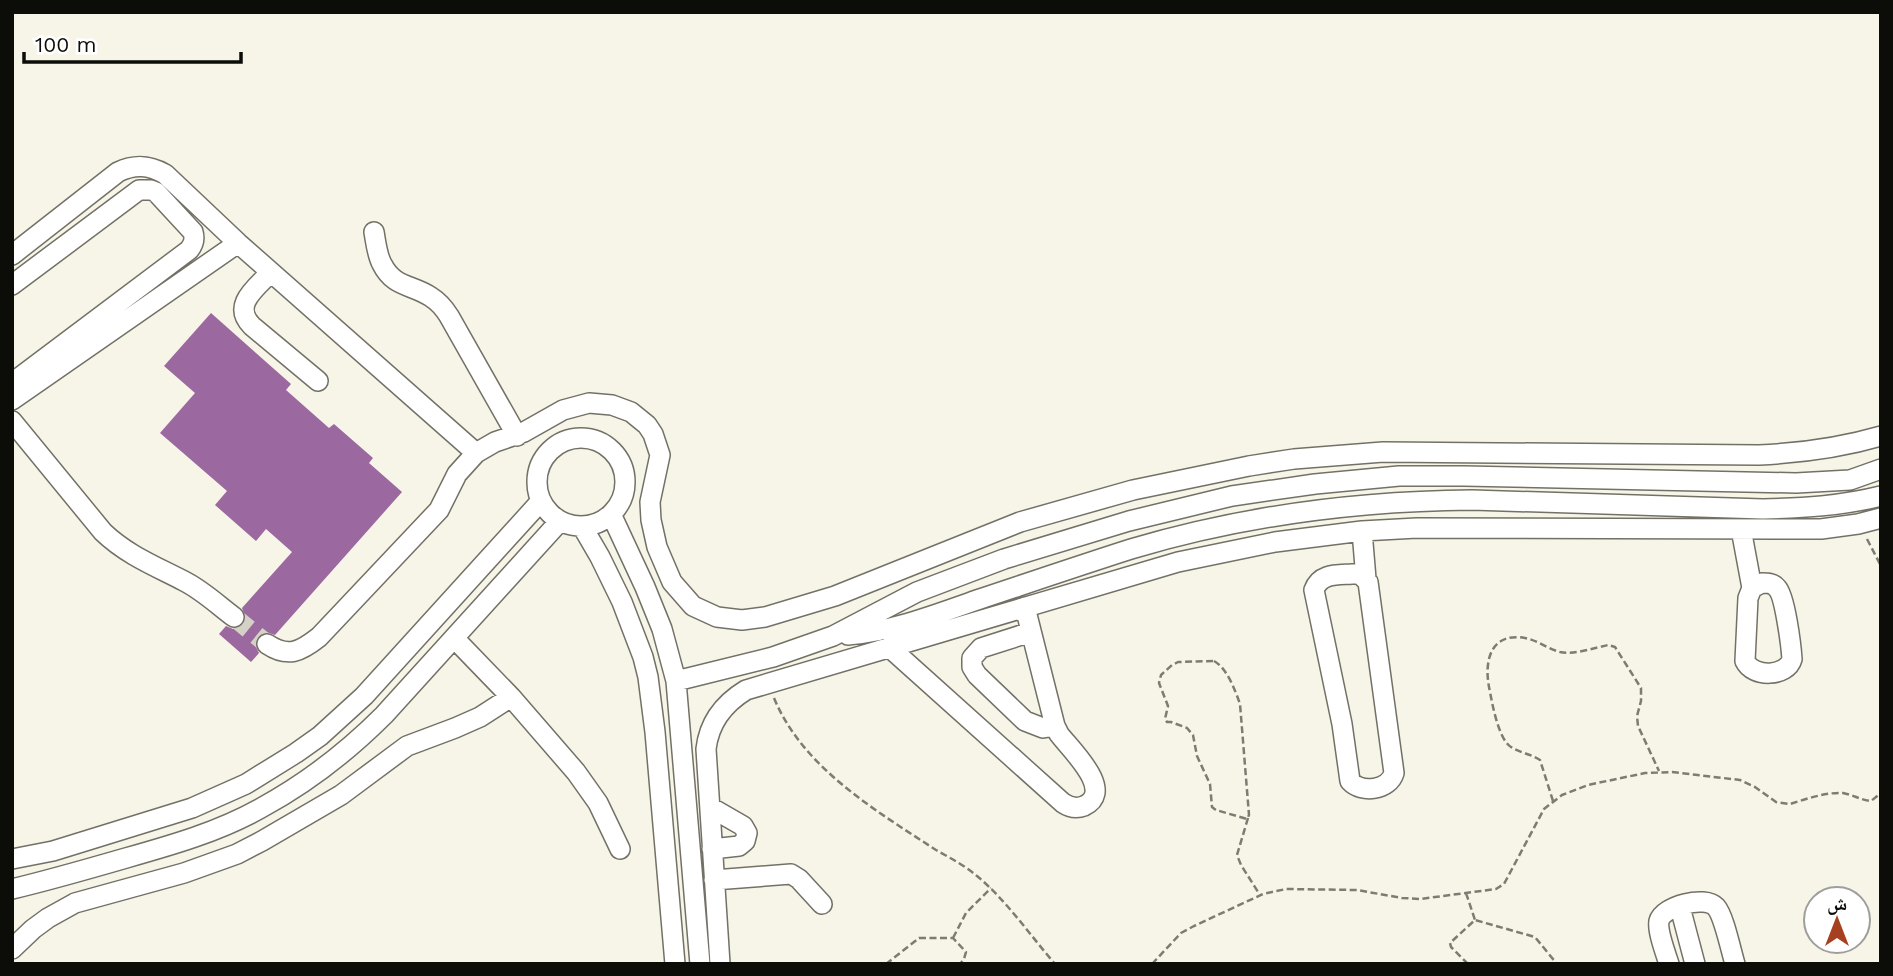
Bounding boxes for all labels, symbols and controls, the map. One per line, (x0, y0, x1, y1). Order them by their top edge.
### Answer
scale bar (24, 21, 242, 65)
text: 100 m (35, 32, 97, 57)
north arrow (1802, 885, 1872, 955)
text: ش (1827, 892, 1847, 915)

